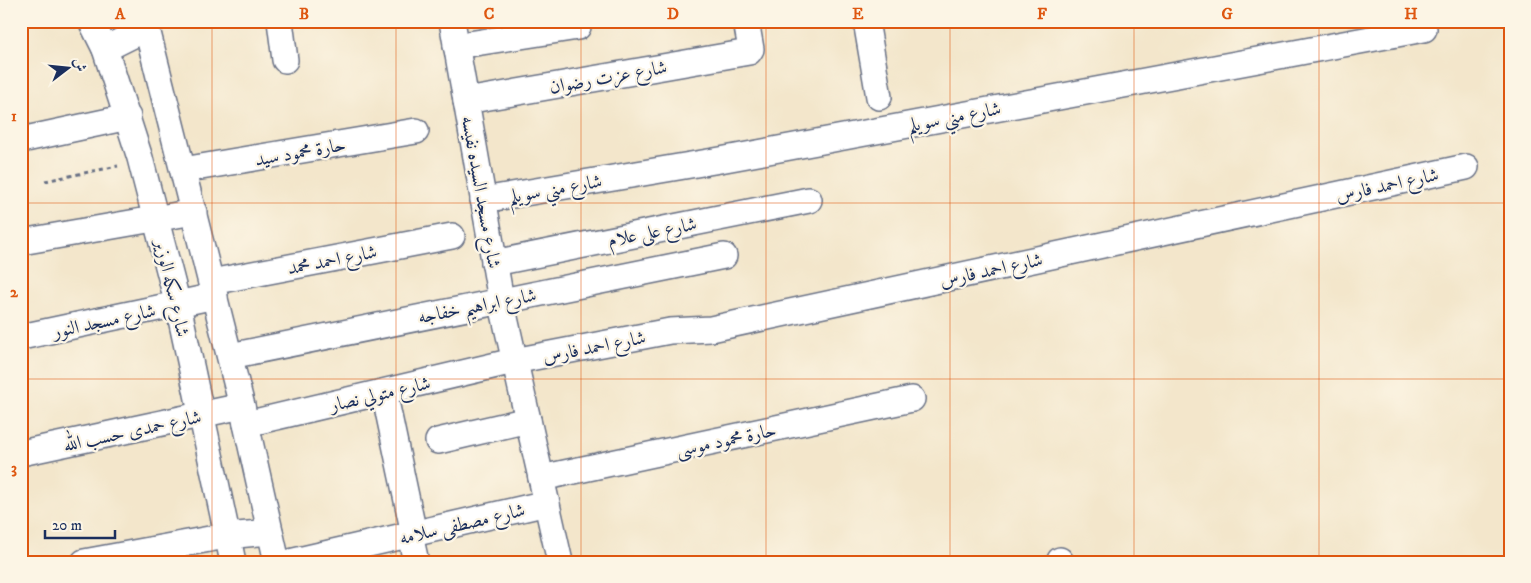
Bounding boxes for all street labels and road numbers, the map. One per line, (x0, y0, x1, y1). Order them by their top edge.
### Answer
street label: شارع عزت رضوان (548, 56, 669, 102)
street label: شارع مني سويلم (906, 97, 1004, 145)
street label: شارع مسجد السيده نفيسه (453, 114, 505, 271)
street label: حارة محمود سيد (253, 133, 348, 172)
street label: شارع احمد فارس (1334, 163, 1441, 211)
street label: شارع مني سويلم (507, 170, 605, 216)
street label: شارع على علام (606, 213, 700, 256)
street label: شارع سكه الوزير (146, 235, 194, 340)
street label: شارع احمد محمد (285, 241, 380, 283)
street label: شارع احمد فارس (938, 248, 1045, 296)
street label: شارع ابراهيم خفاجه (416, 284, 540, 336)
street label: شارع مسجد النور (49, 299, 159, 347)
street label: شارع احمد فارس (541, 326, 648, 372)
street label: شارع متولي نصار (326, 372, 434, 421)
street label: شارع حمدى حسب الله (60, 402, 204, 460)
street label: حارة محمود موسى (674, 419, 779, 463)
street label: شارع مصطفى سلامه (397, 499, 528, 553)

